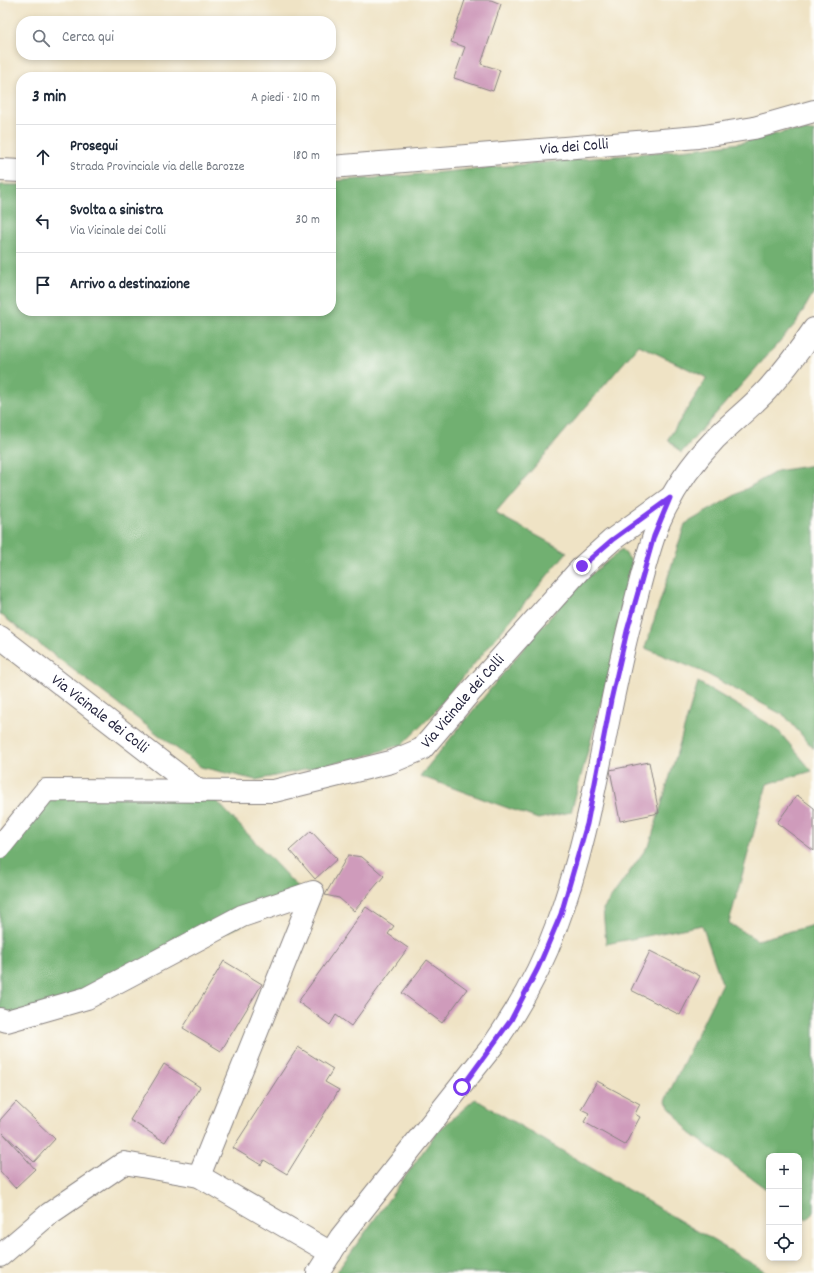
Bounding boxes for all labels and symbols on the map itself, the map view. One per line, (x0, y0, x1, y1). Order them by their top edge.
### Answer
street label: Via dei Colli (539, 133, 609, 161)
route end (573, 557, 591, 575)
street label: Via Vicinale dei Colli (416, 649, 510, 754)
street label: Via Vicinale dei Colli (46, 669, 153, 759)
route start (453, 1078, 471, 1096)

